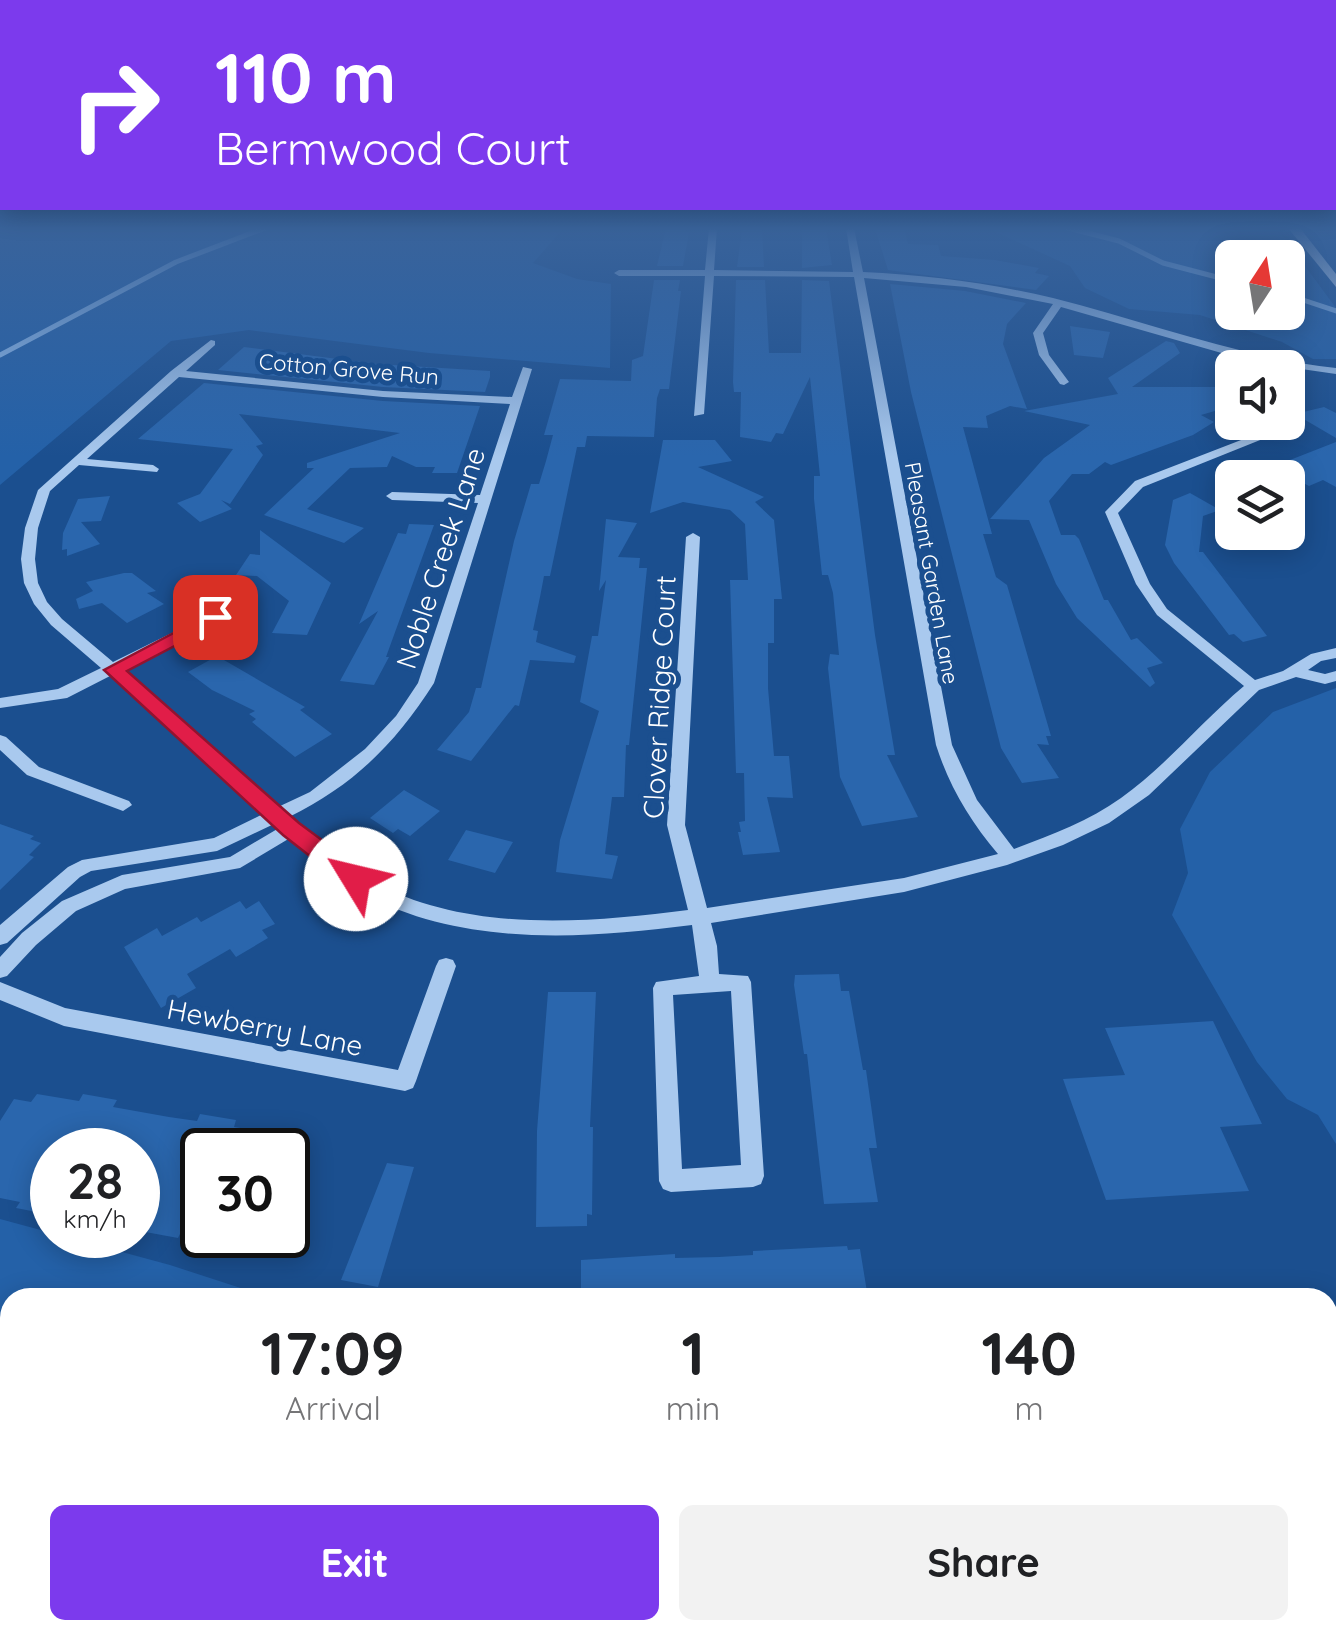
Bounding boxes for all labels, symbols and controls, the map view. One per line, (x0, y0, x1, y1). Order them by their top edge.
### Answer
text: 110 m (215, 33, 397, 121)
icon: right (50, 40, 180, 170)
text: Bermwood Court (215, 120, 571, 176)
north arrow (1215, 240, 1305, 330)
map controls (1215, 240, 1305, 550)
street label: Cotton Grove Run (258, 347, 440, 391)
button: sound (1215, 350, 1305, 440)
street label: Noble Creek Lane (388, 443, 492, 673)
street label: Pleasant Garden Lane (899, 460, 965, 686)
button: layers (1215, 460, 1305, 550)
street label: Clover Ridge Court (635, 574, 683, 820)
pin (173, 575, 258, 660)
icon: arrive (188, 590, 243, 645)
position arrow (304, 827, 408, 931)
street label: Hewberry Lane (164, 991, 366, 1063)
speed limit sign: 30 (180, 1128, 310, 1258)
text: 28 (67, 1149, 123, 1212)
text: km/h (63, 1203, 127, 1234)
text: 17:09 (261, 1315, 405, 1390)
text: 1 (681, 1315, 705, 1390)
text: 140 (981, 1315, 1077, 1390)
text: Arrival (285, 1388, 381, 1428)
text: min (666, 1388, 720, 1428)
text: m (1015, 1388, 1044, 1428)
button: Exit (50, 1505, 659, 1620)
button: Share (679, 1505, 1288, 1620)

